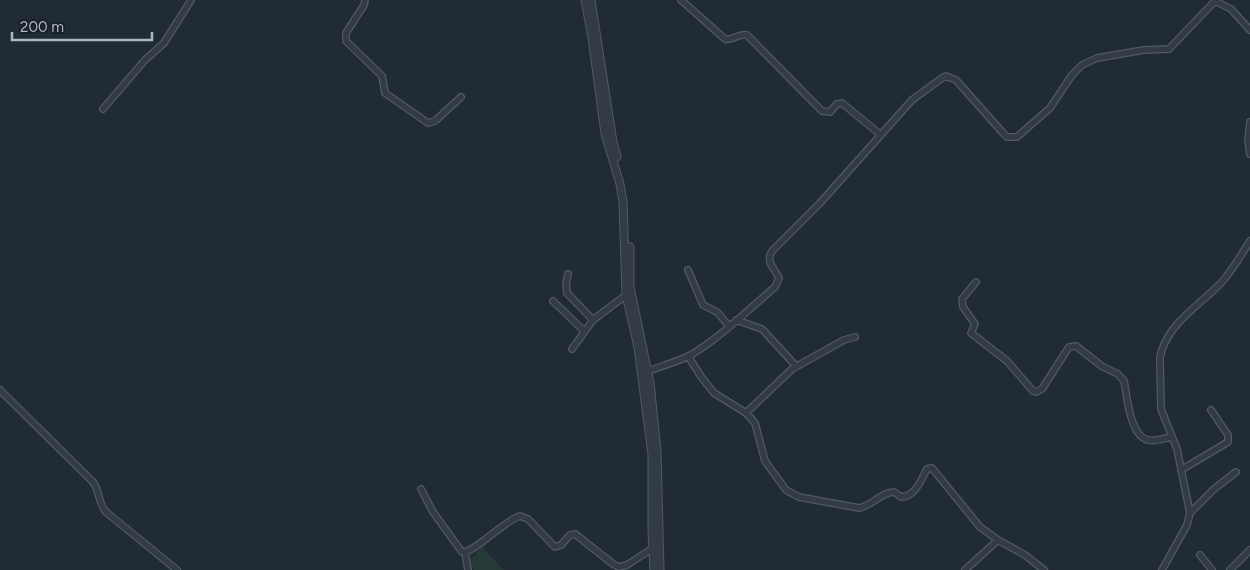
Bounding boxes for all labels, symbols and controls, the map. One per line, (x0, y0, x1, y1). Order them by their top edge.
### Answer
scale bar (12, 10, 152, 42)
text: 200 m (20, 18, 64, 36)

